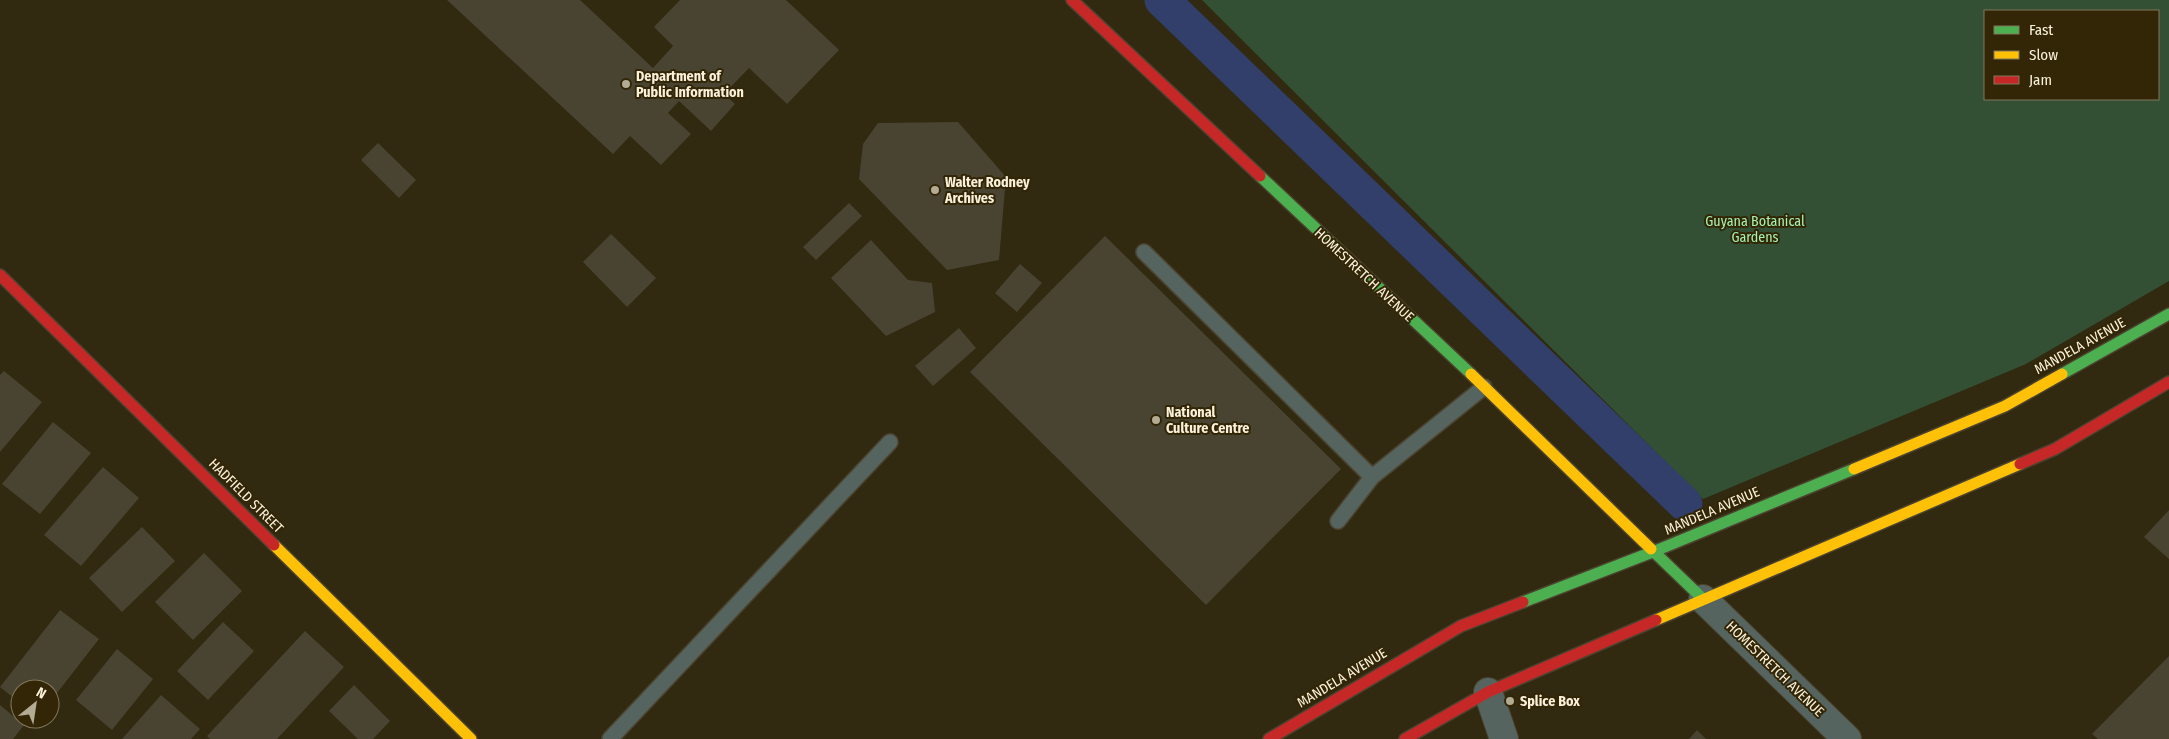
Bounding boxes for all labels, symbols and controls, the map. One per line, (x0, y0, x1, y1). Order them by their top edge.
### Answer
legend (1984, 10, 2159, 100)
text: Fast (2029, 21, 2053, 39)
text: Slow (2029, 46, 2058, 64)
place label: Department of Public Information (636, 68, 744, 101)
text: Jam (2029, 71, 2052, 89)
marker: Department of Public Information (620, 78, 632, 90)
place label: Walter Rodney Archives (944, 174, 1030, 207)
marker: Walter Rodney Archives (929, 184, 941, 196)
park label: Guyana Botanical Gardens (1705, 213, 1805, 246)
street label: HOMESTRETCH AVENUE (1311, 224, 1418, 326)
street label: MANDELA AVENUE (2031, 314, 2129, 378)
place label: National Culture Centre (1166, 404, 1249, 437)
marker: National Culture Centre (1150, 414, 1162, 426)
street label: HADFIELD STREET (205, 455, 287, 537)
street label: MANDELA AVENUE (1662, 483, 1762, 539)
street label: HOMESTRETCH AVENUE (1722, 618, 1828, 721)
street label: MANDELA AVENUE (1294, 644, 1390, 711)
north arrow (10, 679, 60, 729)
text: N (33, 684, 49, 703)
place label: Splice Box (1520, 693, 1580, 710)
marker: Splice Box (1504, 695, 1516, 707)

